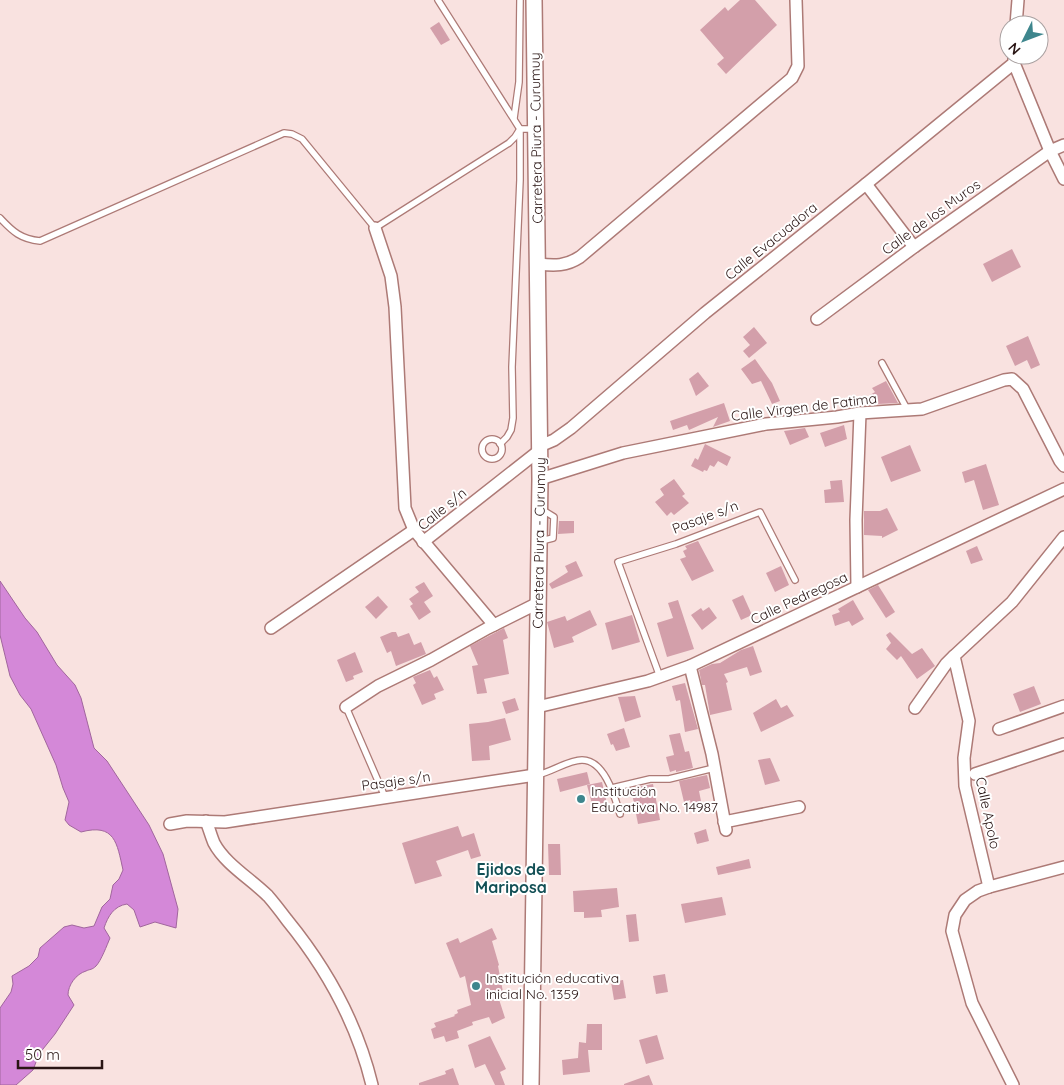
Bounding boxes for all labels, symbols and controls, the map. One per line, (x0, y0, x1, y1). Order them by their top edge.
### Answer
north arrow (999, 15, 1049, 65)
text: N (1004, 39, 1024, 59)
street label: Carretera Piura - Curumuy (526, 52, 546, 224)
street label: Calle de los Muros (878, 175, 984, 259)
street label: Calle Evacuadora (721, 198, 821, 284)
street label: Calle Virgen de Fatima (730, 389, 878, 425)
street label: Carretera Piura - Curumuy (529, 457, 549, 629)
street label: Calle s/n (414, 484, 470, 534)
street label: Pasaje s/n (669, 496, 741, 538)
street label: Calle Pedregosa (747, 568, 851, 628)
street label: Pasaje s/n (360, 767, 432, 795)
street label: Calle Apolo (972, 775, 1004, 851)
place label: Institución Educativa No. 14987 (591, 782, 718, 816)
marker: Institución Educativa No. 14987 (575, 793, 587, 805)
district label: Ejidos de Mariposa (475, 859, 547, 897)
place label: Institución educativa inicial No. 1359 (486, 969, 619, 1003)
marker: Institución educativa inicial No. 1359 (470, 980, 482, 992)
scale bar (18, 1038, 101, 1070)
text: 50 m (25, 1045, 60, 1064)

